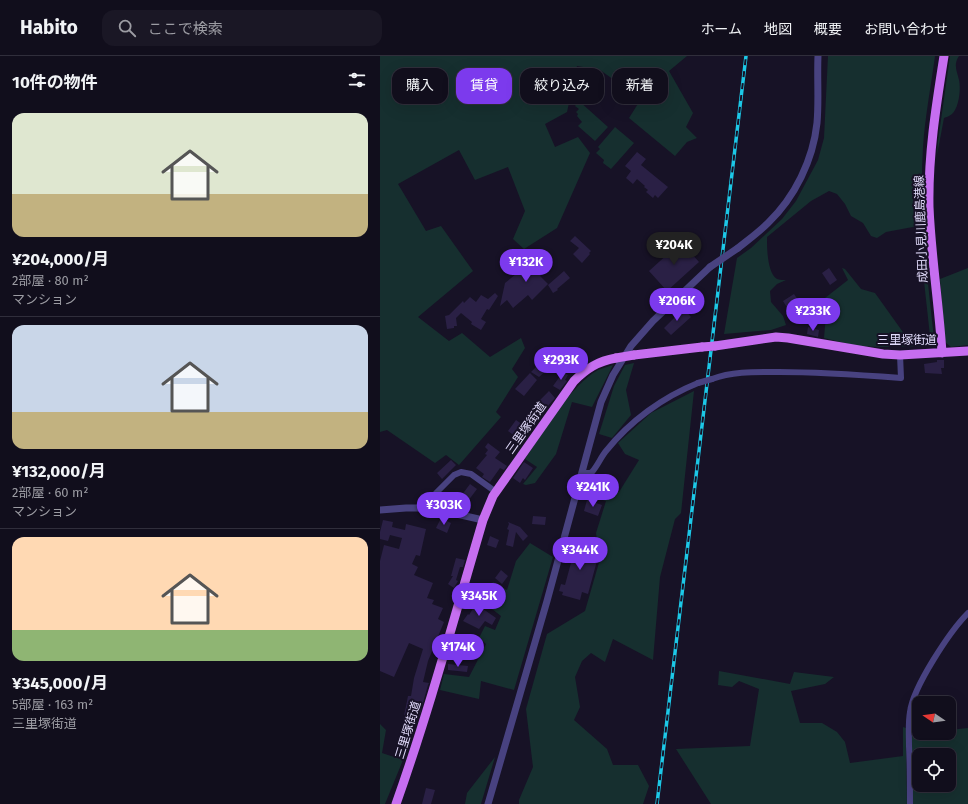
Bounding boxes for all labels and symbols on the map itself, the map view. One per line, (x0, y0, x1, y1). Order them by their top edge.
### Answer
street label: 成田小見川鹿島港線 (912, 175, 930, 283)
pin: ¥204K (646, 232, 702, 266)
pin: ¥132K (498, 249, 554, 283)
pin: ¥206K (649, 288, 705, 322)
pin: ¥233K (785, 298, 841, 332)
street label: 三里塚街道 (877, 333, 937, 347)
pin: ¥293K (533, 347, 589, 381)
street label: 三里塚街道 (503, 399, 549, 457)
pin: ¥241K (565, 474, 621, 508)
pin: ¥303K (416, 492, 472, 526)
pin: ¥344K (552, 537, 608, 571)
pin: ¥345K (451, 583, 507, 617)
pin: ¥174K (430, 634, 486, 668)
north arrow (912, 696, 956, 740)
street label: 三里塚街道 (393, 699, 423, 761)

